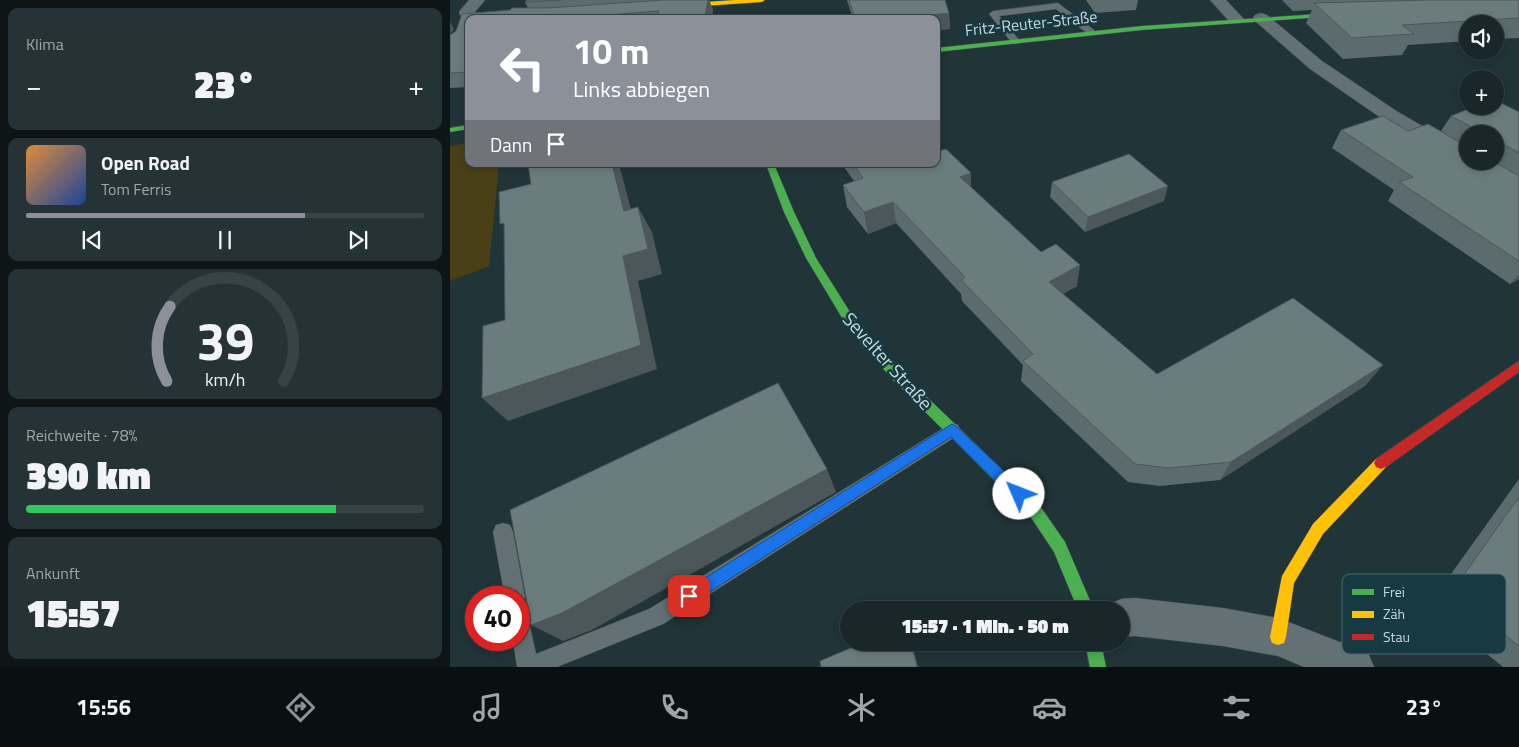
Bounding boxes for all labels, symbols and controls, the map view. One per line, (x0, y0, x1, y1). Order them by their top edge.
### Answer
street label: Fritz-Reuter-Straße (964, 4, 1098, 42)
map controls (1459, 15, 1504, 170)
button: sound (1459, 15, 1504, 60)
text: 10 m (573, 24, 649, 78)
text: Klima (26, 32, 64, 56)
icon: left (490, 35, 555, 100)
text: 23° (194, 55, 256, 113)
text: − (26, 64, 42, 107)
text: + (408, 64, 424, 107)
button: + (1459, 70, 1504, 115)
text: Links abbiegen (573, 72, 710, 106)
button: − (1459, 125, 1504, 170)
text: Dann (490, 130, 532, 159)
icon: arrive (542, 130, 570, 158)
text: Open Road (101, 148, 190, 177)
text: Tom Ferris (101, 177, 172, 201)
icon: previous (78, 226, 106, 254)
icon: pause (211, 226, 239, 254)
icon: next (344, 226, 372, 254)
text: 39 (196, 301, 254, 380)
street label: Sevelter Straße (836, 305, 940, 416)
text: km/h (205, 366, 245, 393)
text: Reichweite · 78% (26, 423, 138, 447)
text: 390 km (26, 446, 151, 504)
position arrow (992, 467, 1044, 519)
text: Ankunft (26, 561, 80, 585)
legend (1342, 574, 1506, 654)
pin (668, 575, 710, 617)
text: Frei (1383, 581, 1405, 602)
icon: arrive (675, 582, 703, 610)
text: 15:57 (26, 584, 121, 642)
speed limit sign: 40 (465, 586, 530, 651)
text: Zäh (1383, 603, 1405, 624)
text: 15:57 · 1 Min. · 50 m (901, 611, 1069, 640)
text: Stau (1383, 626, 1410, 647)
text: 15:56 (76, 690, 131, 724)
icon: directions (283, 690, 318, 725)
icon: music (470, 690, 505, 725)
icon: phone (657, 690, 692, 725)
icon: climate (844, 690, 879, 725)
icon: car (1032, 690, 1067, 725)
icon: filters (1219, 690, 1254, 725)
text: 23° (1406, 690, 1443, 724)

